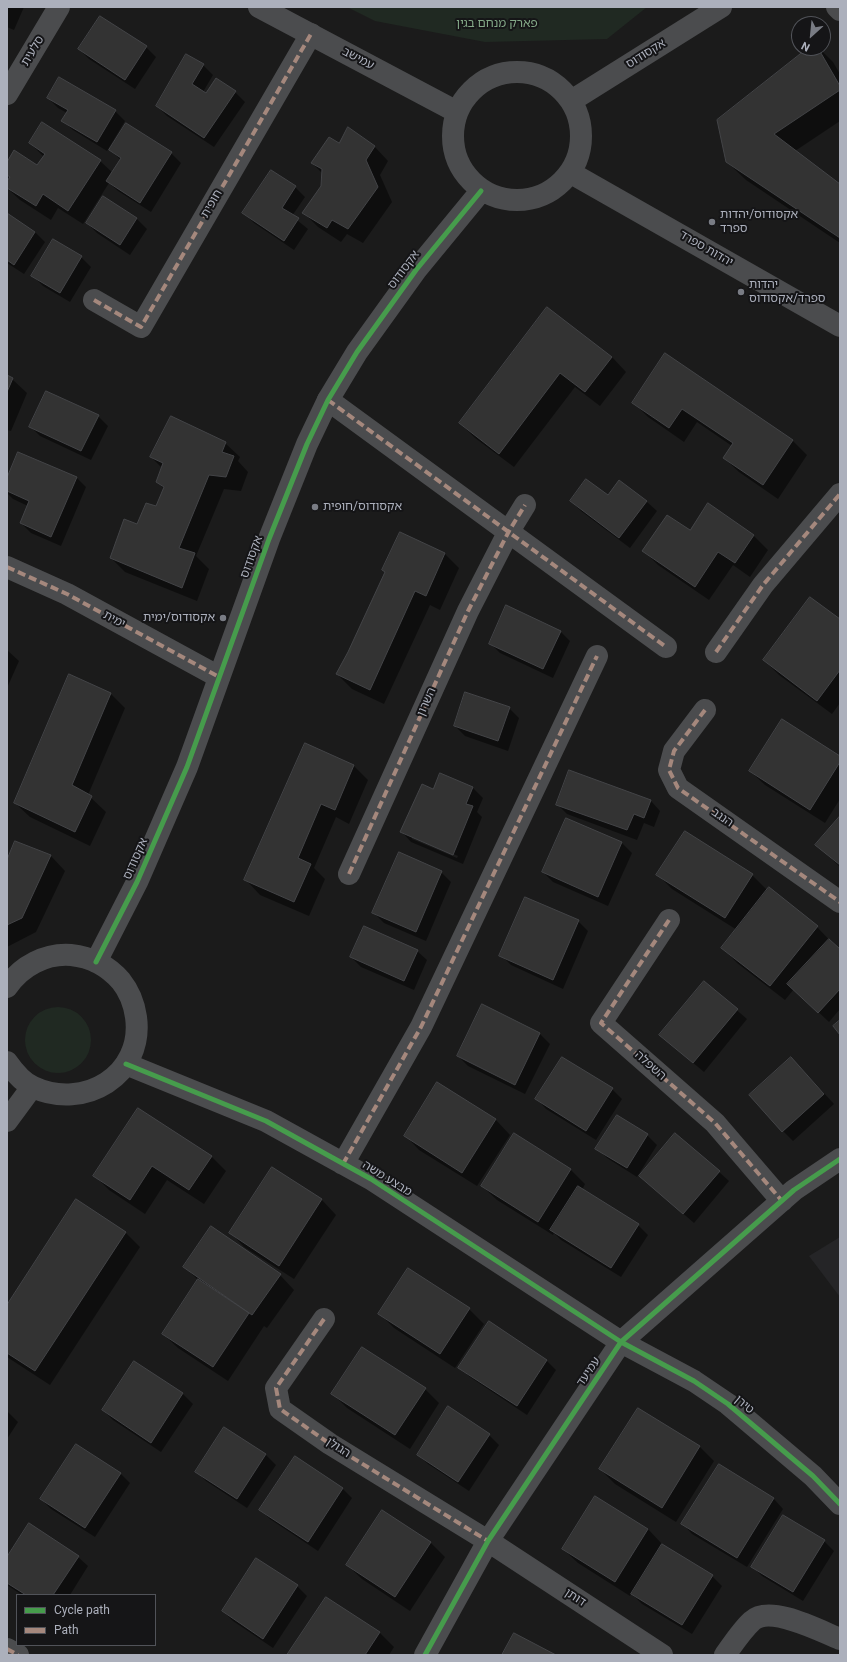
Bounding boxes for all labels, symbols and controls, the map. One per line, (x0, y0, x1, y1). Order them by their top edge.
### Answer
north arrow (791, 16, 831, 56)
park label: פארק מנחם בגין (456, 17, 538, 31)
street label: סלעית (18, 33, 48, 69)
street label: אקסודוס (624, 36, 668, 72)
text: N (799, 39, 812, 54)
street label: עמישב (340, 45, 376, 73)
street label: חופית (198, 187, 226, 221)
place label: אקסודוס/יהדות ספרד (720, 208, 798, 236)
marker: אקסודוס/יהדות ספרד (707, 217, 717, 227)
street label: יהדות ספרד (677, 228, 735, 270)
street label: אקסודוס (385, 248, 423, 292)
place label: יהדות ספרד/אקסודוס (749, 278, 826, 306)
marker: יהדות ספרד/אקסודוס (736, 287, 746, 297)
place label: אקסודוס/חופית (323, 500, 402, 514)
marker: אקסודוס/חופית (310, 502, 320, 512)
street label: אקסודוס (238, 534, 266, 580)
street label: ימית (101, 608, 127, 632)
place label: אקסודוס/ימית (143, 611, 215, 625)
marker: אקסודוס/ימית (218, 613, 228, 623)
street label: השרון (414, 685, 440, 719)
street label: הנגב (708, 805, 736, 831)
street label: אקסודוס (120, 836, 152, 882)
street label: השפלה (631, 1048, 669, 1084)
street label: מבצע משה (360, 1158, 414, 1200)
street label: עמיעד (574, 1355, 604, 1389)
street label: טירן (731, 1393, 757, 1417)
street label: הגולן (323, 1435, 353, 1461)
street label: דותן (562, 1586, 588, 1610)
legend (16, 1594, 156, 1646)
text: Cycle path (54, 1603, 110, 1617)
text: Path (54, 1623, 79, 1637)

